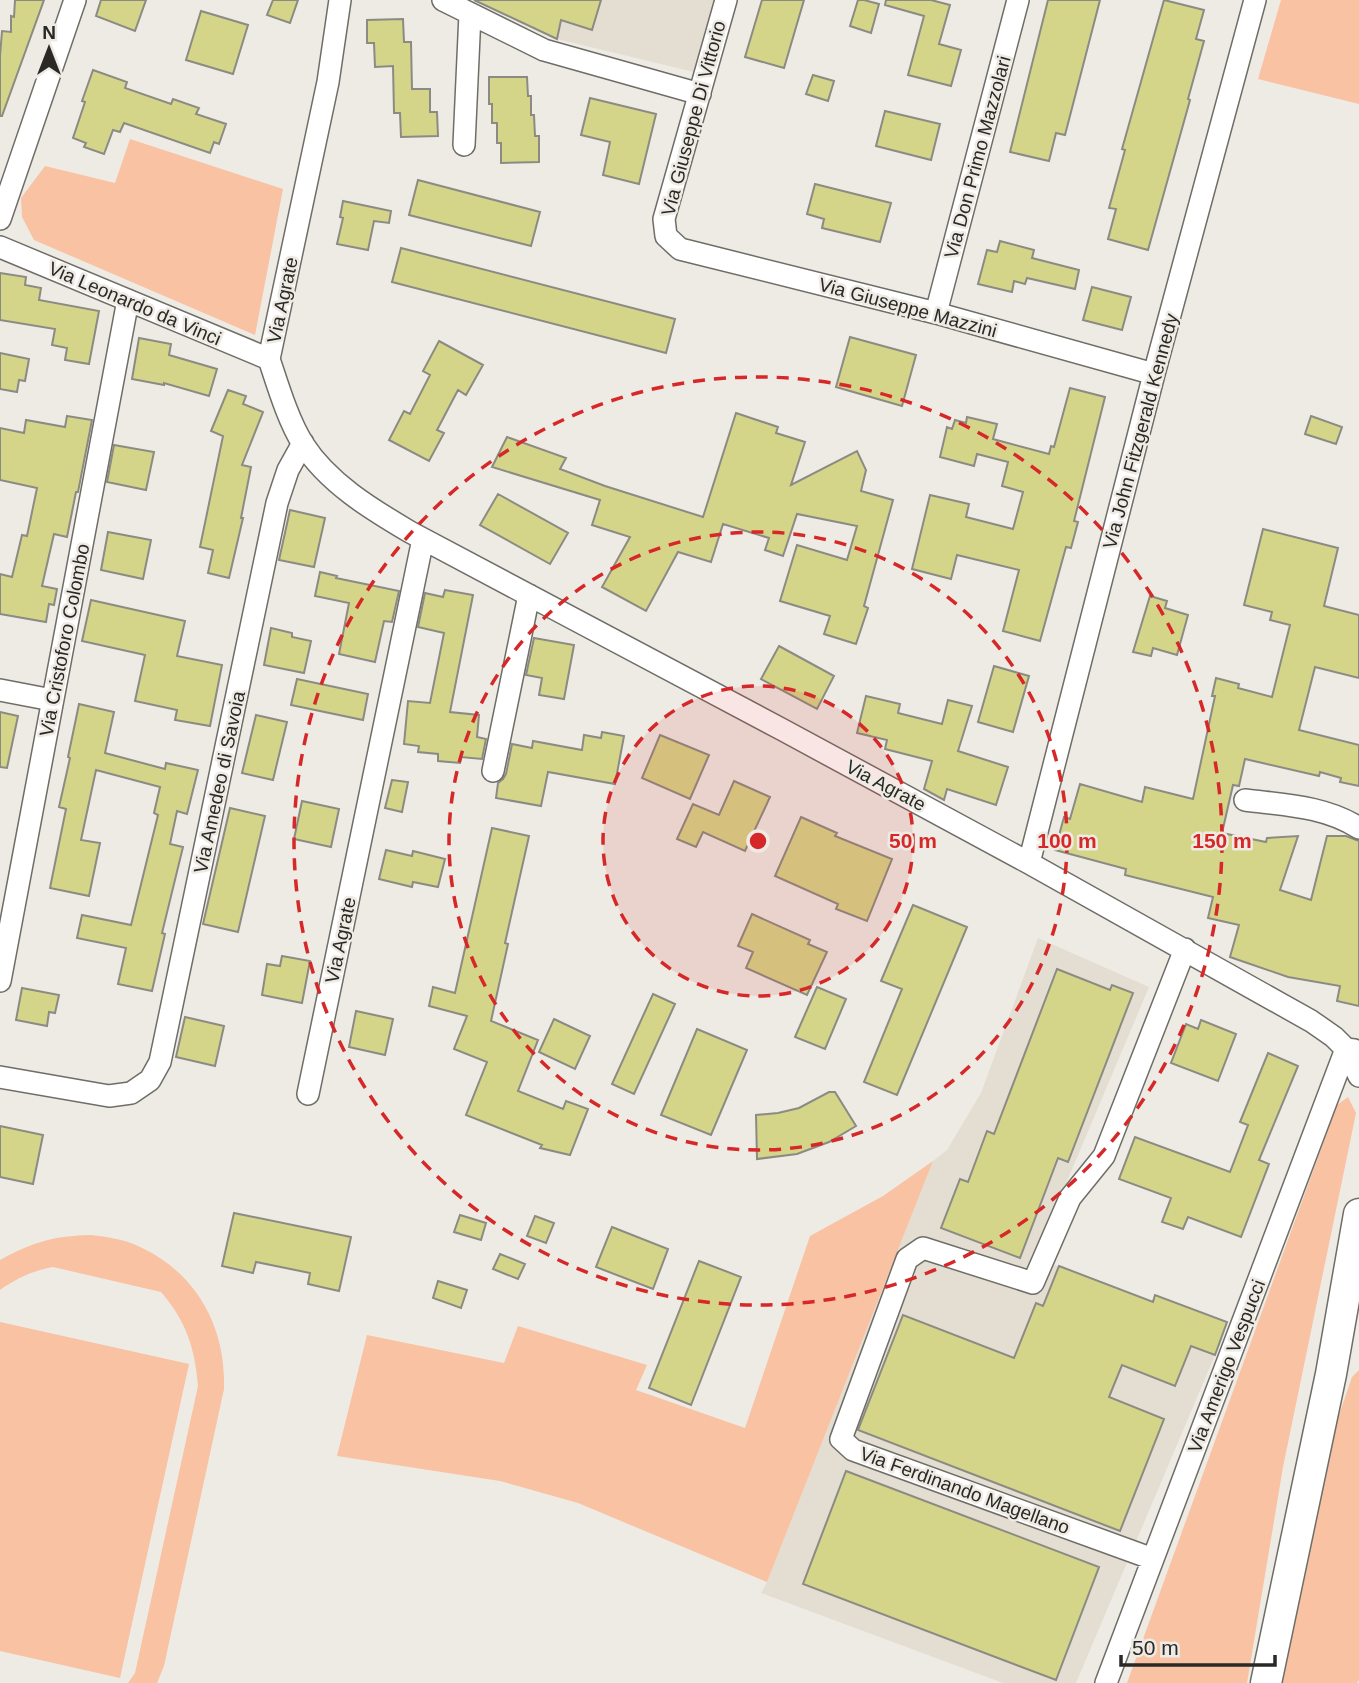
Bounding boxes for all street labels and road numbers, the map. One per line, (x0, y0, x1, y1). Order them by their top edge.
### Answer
street label: Via Giuseppe Di Vittorio (657, 18, 730, 218)
street label: Via Don Primo Mazzolari (940, 54, 1015, 261)
street label: Via Agrate (263, 255, 302, 345)
street label: Via Leonardo da Vinci (45, 258, 224, 349)
street label: Via Giuseppe Mazzini (817, 274, 999, 341)
street label: Via John Fitzgerald Kennedy (1099, 311, 1182, 551)
street label: Via Cristoforo Colombo (35, 542, 94, 738)
street label: Via Amedeo di Savoia (190, 689, 249, 875)
street label: Via Agrate (842, 756, 929, 815)
street label: Via Agrate (321, 895, 360, 985)
street label: Via Amerigo Vespucci (1184, 1277, 1269, 1456)
street label: Via Ferdinando Magellano (857, 1443, 1072, 1538)

